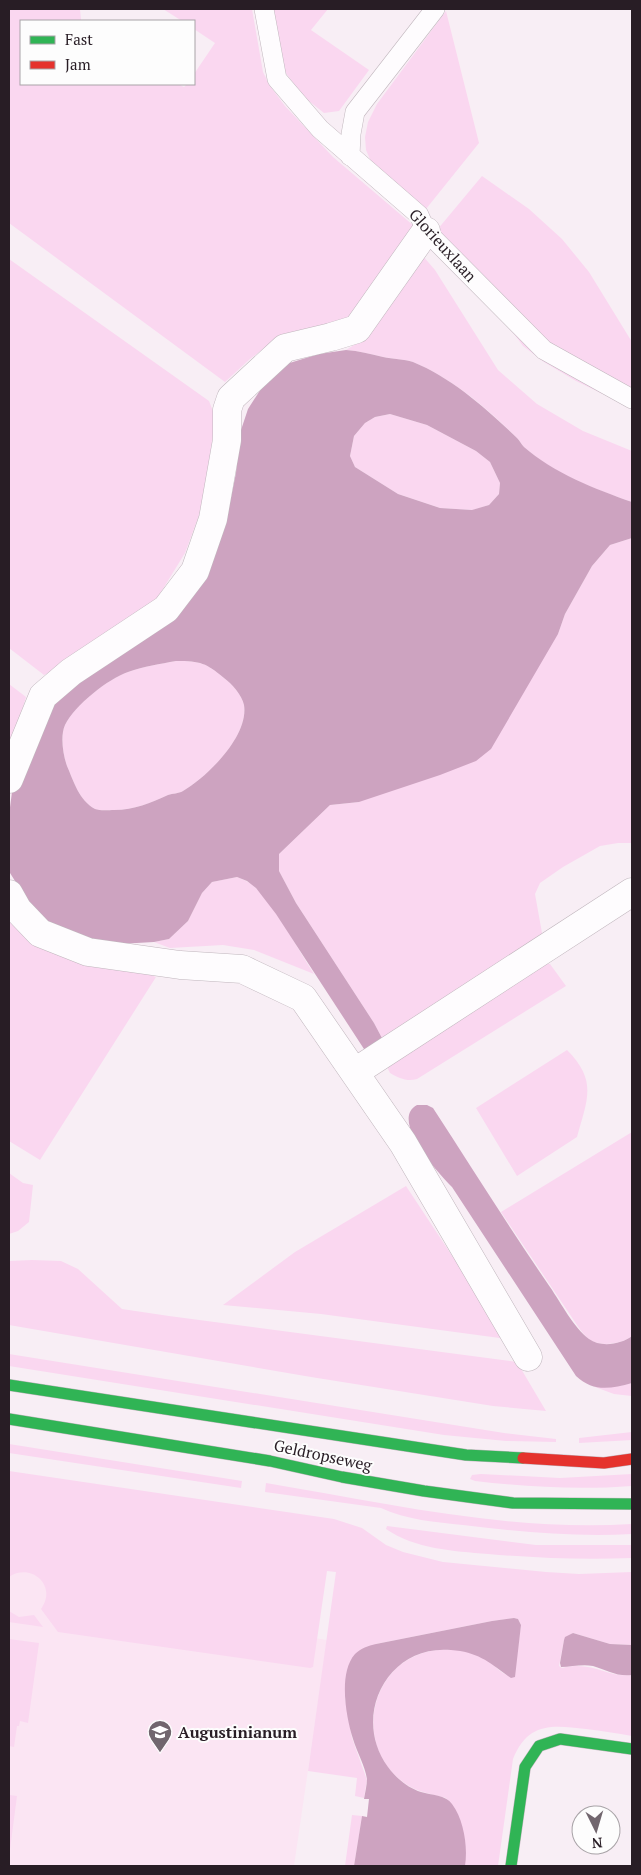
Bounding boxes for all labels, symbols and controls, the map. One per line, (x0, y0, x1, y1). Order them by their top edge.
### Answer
legend (20, 20, 195, 85)
text: Fast (65, 29, 93, 49)
text: Jam (65, 54, 91, 74)
street label: Glorieuxlaan (404, 204, 482, 287)
street label: Geldropseweg (272, 1434, 375, 1476)
school or university icon: Augustinianum (147, 1719, 173, 1753)
place label: Augustinianum (178, 1721, 297, 1743)
north arrow (571, 1805, 621, 1855)
text: N (591, 1834, 603, 1853)

